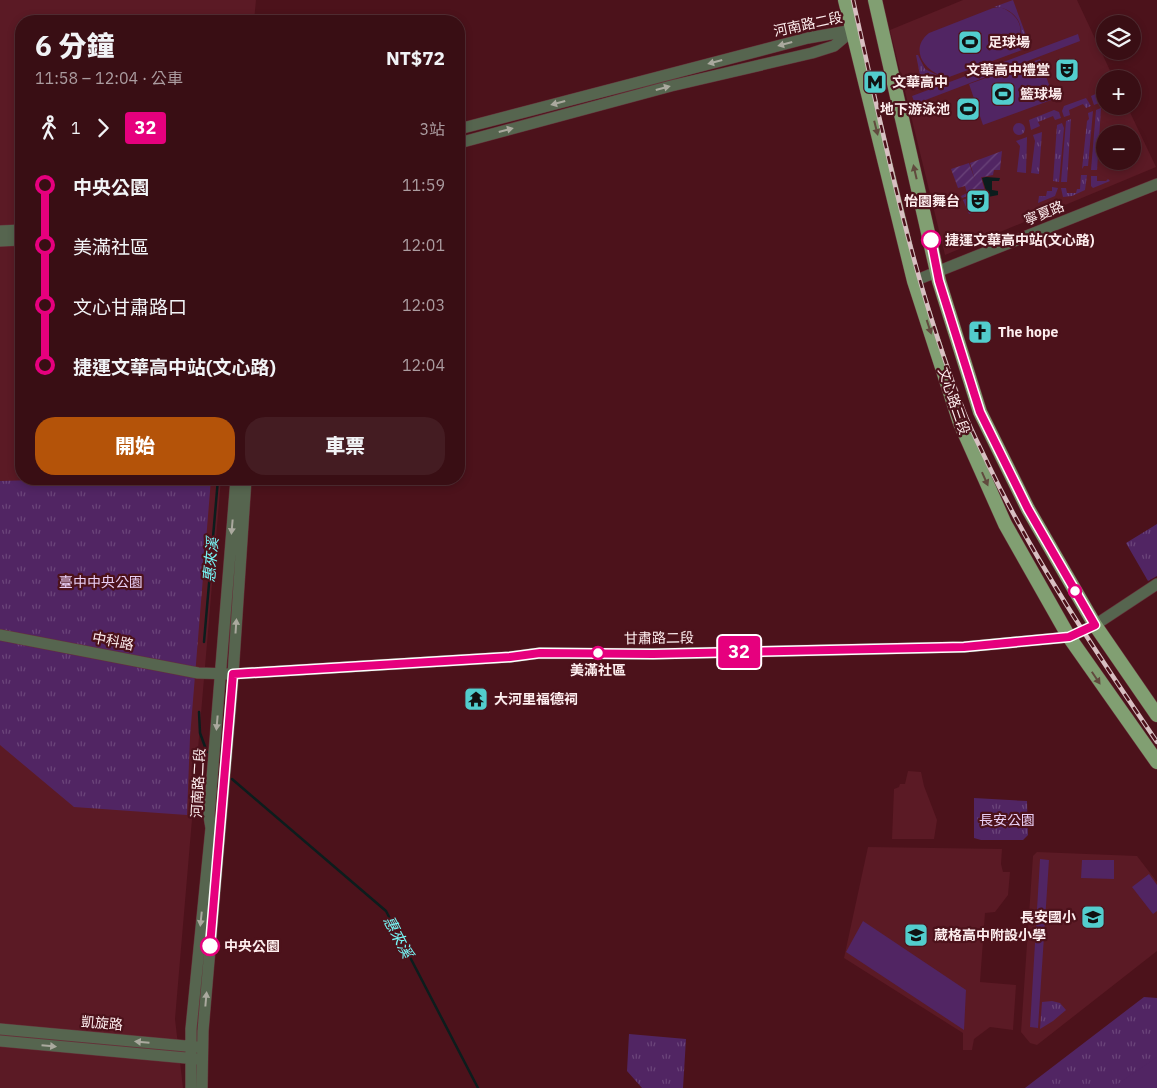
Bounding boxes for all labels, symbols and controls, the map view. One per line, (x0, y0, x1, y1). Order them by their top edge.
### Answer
street label: 河南路二段 (772, 8, 844, 40)
map controls (1096, 15, 1141, 170)
button: layers (1096, 15, 1141, 60)
text: 6 分鐘 (35, 27, 114, 64)
sports icon: 足球場 (957, 29, 983, 55)
place label: 足球場 (988, 33, 1030, 51)
one-way arrow (778, 40, 793, 48)
text: NT$72 (386, 46, 445, 70)
theatre icon: 文華高中禮堂 (1054, 57, 1080, 83)
one-way arrow (707, 58, 723, 66)
place label: 文華高中禮堂 (966, 61, 1050, 79)
text: 11:58 – 12:04 · 公車 (35, 68, 183, 88)
metro station icon: 文華高中 (862, 69, 888, 95)
button: + (1096, 70, 1141, 115)
place label: 文華高中 (892, 73, 948, 91)
sports icon: 籃球場 (990, 81, 1016, 107)
one-way arrow (655, 84, 670, 92)
place label: 籃球場 (1020, 85, 1062, 103)
sports icon: 地下游泳池 (955, 96, 981, 122)
one-way arrow (550, 99, 565, 107)
place label: 地下游泳池 (880, 100, 950, 118)
icon: walk (35, 114, 63, 142)
icon: forward (89, 114, 117, 142)
text: 32 (135, 116, 156, 139)
text: 1 (71, 118, 81, 138)
text: 3站 (419, 119, 445, 139)
one-way arrow (873, 121, 881, 136)
button: − (1096, 125, 1141, 170)
one-way arrow (498, 126, 513, 134)
one-way arrow (911, 165, 919, 180)
text: 中央公園 (73, 175, 149, 199)
text: 11:59 (402, 175, 445, 195)
theatre icon: 怡園舞台 (965, 188, 991, 214)
place label: 怡園舞台 (904, 192, 960, 210)
street label: 寧夏路 (1021, 197, 1067, 229)
marker: 捷運文華高中站(文心路) (921, 230, 941, 250)
place label: 捷運文華高中站(文心路) (945, 231, 1095, 249)
text: 美滿社區 (73, 235, 149, 259)
text: 12:01 (402, 235, 445, 255)
text: 文心甘肅路口 (73, 295, 187, 319)
text: 12:03 (402, 295, 445, 315)
church icon: The hope (967, 319, 993, 345)
one-way arrow (926, 320, 933, 335)
place label: The hope (998, 323, 1058, 341)
text: 捷運文華高中站(文心路) (73, 355, 276, 379)
text: 12:04 (402, 355, 445, 375)
street label: 文心路三段 (934, 365, 974, 437)
button: 開始 (35, 417, 235, 475)
button: 車票 (245, 417, 445, 475)
one-way arrow (982, 472, 990, 486)
one-way arrow (228, 520, 236, 536)
water label: 惠來溪 (199, 535, 222, 583)
park label: 臺中中央公園 (59, 573, 143, 591)
unlabelled marker (1068, 584, 1082, 598)
one-way arrow (232, 617, 240, 633)
street label: 中科路 (91, 628, 135, 654)
street label: 甘肅路二段 (624, 628, 694, 648)
line badge: 32 (716, 636, 762, 668)
text: 32 (728, 640, 750, 663)
marker: 美滿社區 (591, 646, 605, 660)
place label: 美滿社區 (570, 661, 626, 679)
one-way arrow (1091, 671, 1101, 684)
temple icon: 大河里福德祠 (463, 686, 489, 712)
place label: 大河里福德祠 (494, 690, 578, 708)
one-way arrow (213, 715, 221, 731)
street label: 河南路二段 (187, 748, 209, 818)
park label: 長安公園 (979, 811, 1035, 829)
school or university icon: 長安國小 (1080, 904, 1106, 930)
place label: 長安國小 (1020, 908, 1076, 926)
one-way arrow (197, 911, 205, 927)
water label: 惠來溪 (379, 912, 418, 963)
school or university icon: 葳格高中附設小學 (903, 922, 929, 948)
place label: 葳格高中附設小學 (934, 926, 1046, 944)
marker: 中央公園 (200, 936, 220, 956)
place label: 中央公園 (224, 937, 280, 955)
one-way arrow (202, 990, 210, 1006)
street label: 凱旋路 (80, 1012, 124, 1034)
one-way arrow (134, 1038, 150, 1046)
one-way arrow (41, 1042, 57, 1050)

